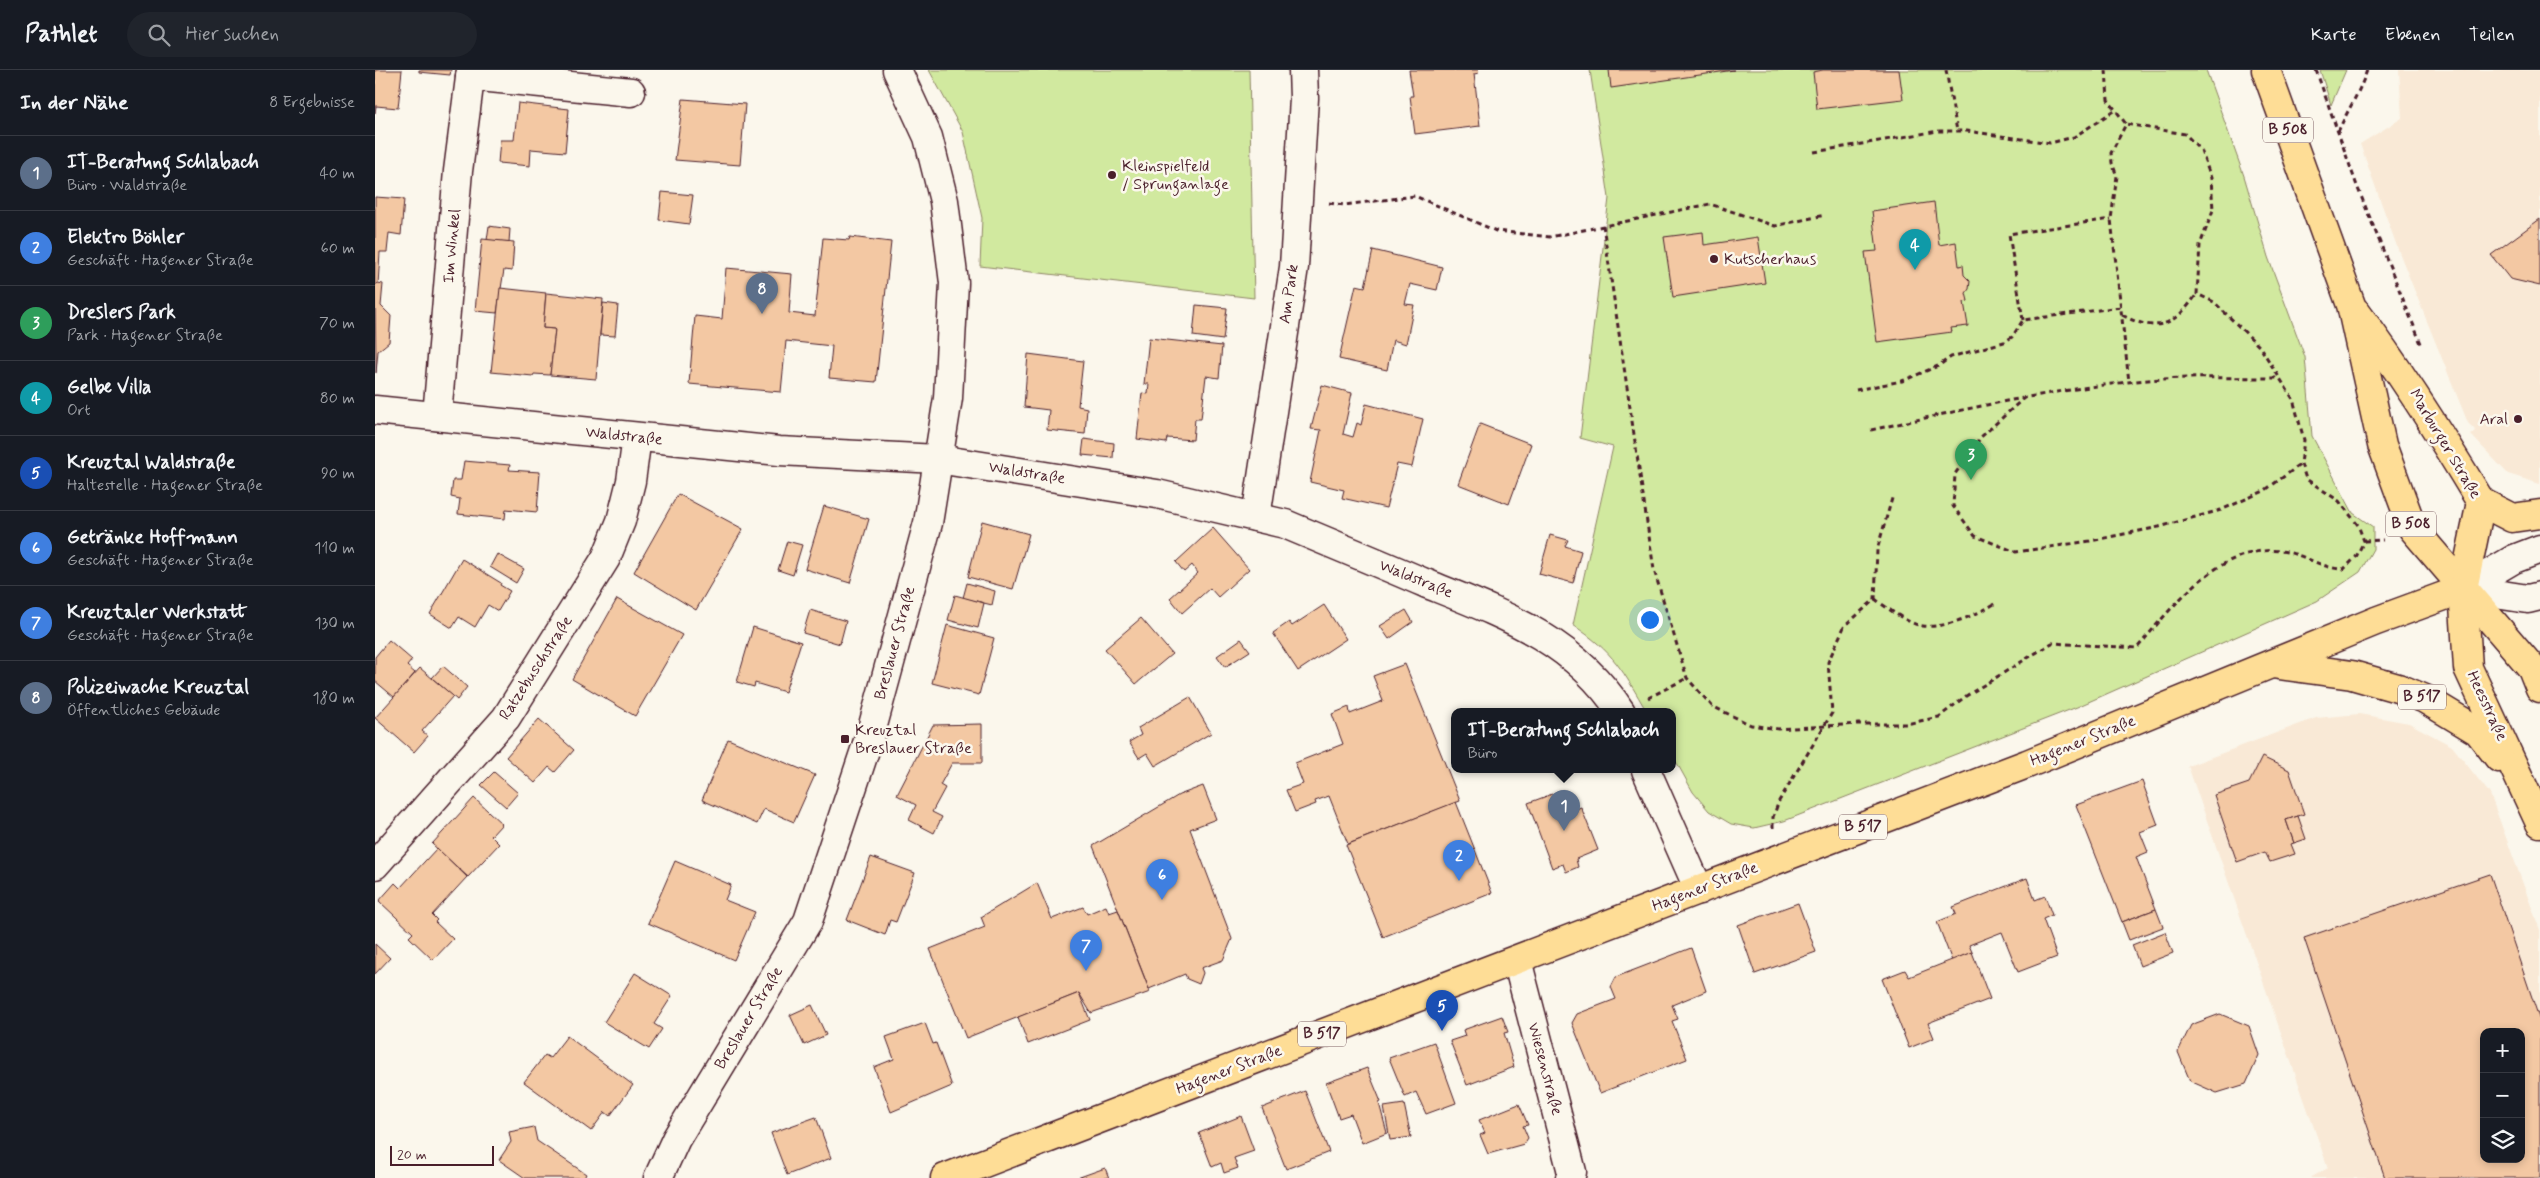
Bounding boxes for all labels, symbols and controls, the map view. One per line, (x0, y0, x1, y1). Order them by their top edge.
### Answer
search box (127, 12, 477, 57)
text: Pathlet (25, 19, 97, 50)
icon: search (145, 21, 173, 49)
text: Hier suchen (185, 22, 279, 47)
text: Karte (2311, 23, 2357, 47)
text: Ebenen (2385, 23, 2441, 47)
text: Teilen (2469, 23, 2515, 47)
text: In der Nähe (20, 89, 128, 117)
text: 8 Ergebnisse (269, 92, 355, 113)
road number: B 508 (2263, 118, 2313, 142)
text: IT-Beratung Schlabach (67, 150, 259, 175)
place label: Kleinspielfeld / Sprunganlage (1122, 156, 1229, 196)
text: 1 (32, 163, 40, 184)
text: 40 m (319, 163, 355, 184)
marker: Kleinspielfeld / Sprunganlage (1106, 169, 1118, 181)
text: Büro · Waldstraße (67, 175, 187, 196)
street label: Im Winkel (438, 208, 466, 284)
text: Elektro Böhler (67, 225, 184, 250)
pin: 4 (1899, 229, 1931, 270)
text: 2 (32, 238, 40, 259)
text: 60 m (321, 238, 355, 259)
place label: Kutscherhaus (1724, 249, 1816, 270)
text: Geschäft · Hagener Straße (67, 250, 254, 271)
marker: Kutscherhaus (1708, 253, 1720, 265)
street label: Am Park (1274, 263, 1304, 325)
pin: 8 (746, 273, 778, 314)
text: Dreslers Park (67, 300, 176, 325)
text: 3 (32, 313, 40, 334)
text: 70 m (319, 313, 355, 334)
text: Park · Hagener Straße (67, 325, 223, 346)
text: Gelbe Villa (67, 375, 151, 400)
street label: Marburger Straße (2403, 385, 2486, 503)
text: 4 (31, 388, 41, 409)
text: 80 m (320, 388, 355, 409)
text: Ort (67, 400, 91, 421)
place label: Aral (2480, 409, 2508, 430)
marker: Aral (2512, 413, 2524, 425)
street label: Waldstraße (584, 421, 664, 451)
pin: 3 (1955, 439, 1987, 480)
text: Kreuztal Waldstraße (67, 450, 235, 475)
street label: Waldstraße (987, 457, 1067, 489)
text: 5 (31, 463, 41, 484)
text: 90 m (321, 463, 355, 484)
text: Haltestelle · Hagener Straße (67, 475, 263, 496)
road number: B 508 (2386, 512, 2436, 536)
text: Getränke Hoffmann (67, 525, 238, 550)
text: 6 (32, 538, 40, 559)
text: 110 m (314, 538, 355, 559)
text: Geschäft · Hagener Straße (67, 550, 254, 571)
street label: Waldstraße (1376, 555, 1456, 603)
street label: Breslauer Straße (870, 584, 920, 702)
text: Kreuztaler Werkstatt (67, 600, 247, 625)
your location (1637, 607, 1663, 633)
street label: Ratzebuschstraße (494, 612, 578, 724)
text: 7 (31, 613, 41, 634)
text: 130 m (314, 613, 355, 634)
text: Geschäft · Hagener Straße (67, 625, 254, 646)
street label: Heesstraße (2462, 668, 2512, 745)
text: Polizeiwache Kreuztal (67, 675, 249, 700)
road number: B 517 (2398, 684, 2446, 710)
text: 8 (31, 688, 41, 709)
text: 180 m (312, 688, 355, 709)
text: Öffentliches Gebäude (67, 700, 221, 721)
popup (1451, 708, 1676, 773)
street label: Hagener Straße (2027, 710, 2139, 773)
text: IT-Beratung Schlabach (1468, 718, 1659, 743)
place label: Kreuztal Breslauer Straße (855, 720, 972, 759)
marker: Kreuztal Breslauer Straße (839, 733, 851, 745)
text: Büro (1468, 743, 1498, 764)
pin: 1 (1548, 790, 1580, 831)
road number: B 517 (1839, 814, 1887, 840)
pin: 2 (1443, 840, 1475, 881)
street label: Hagener Straße (1649, 857, 1761, 918)
pin: 6 (1146, 859, 1178, 900)
pin: 7 (1070, 930, 1102, 971)
street label: Breslauer Straße (710, 962, 788, 1073)
pin: 5 (1426, 990, 1458, 1031)
street label: Wiesenstraße (1523, 1020, 1568, 1118)
road number: B 517 (1298, 1022, 1346, 1046)
map controls (2480, 1028, 2525, 1163)
button: + (2480, 1028, 2525, 1073)
street label: Hagener Straße (1173, 1040, 1285, 1101)
button: − (2480, 1073, 2525, 1118)
button: layers (2480, 1118, 2525, 1163)
scale bar (390, 1143, 494, 1166)
text: 20 m (397, 1146, 427, 1164)

